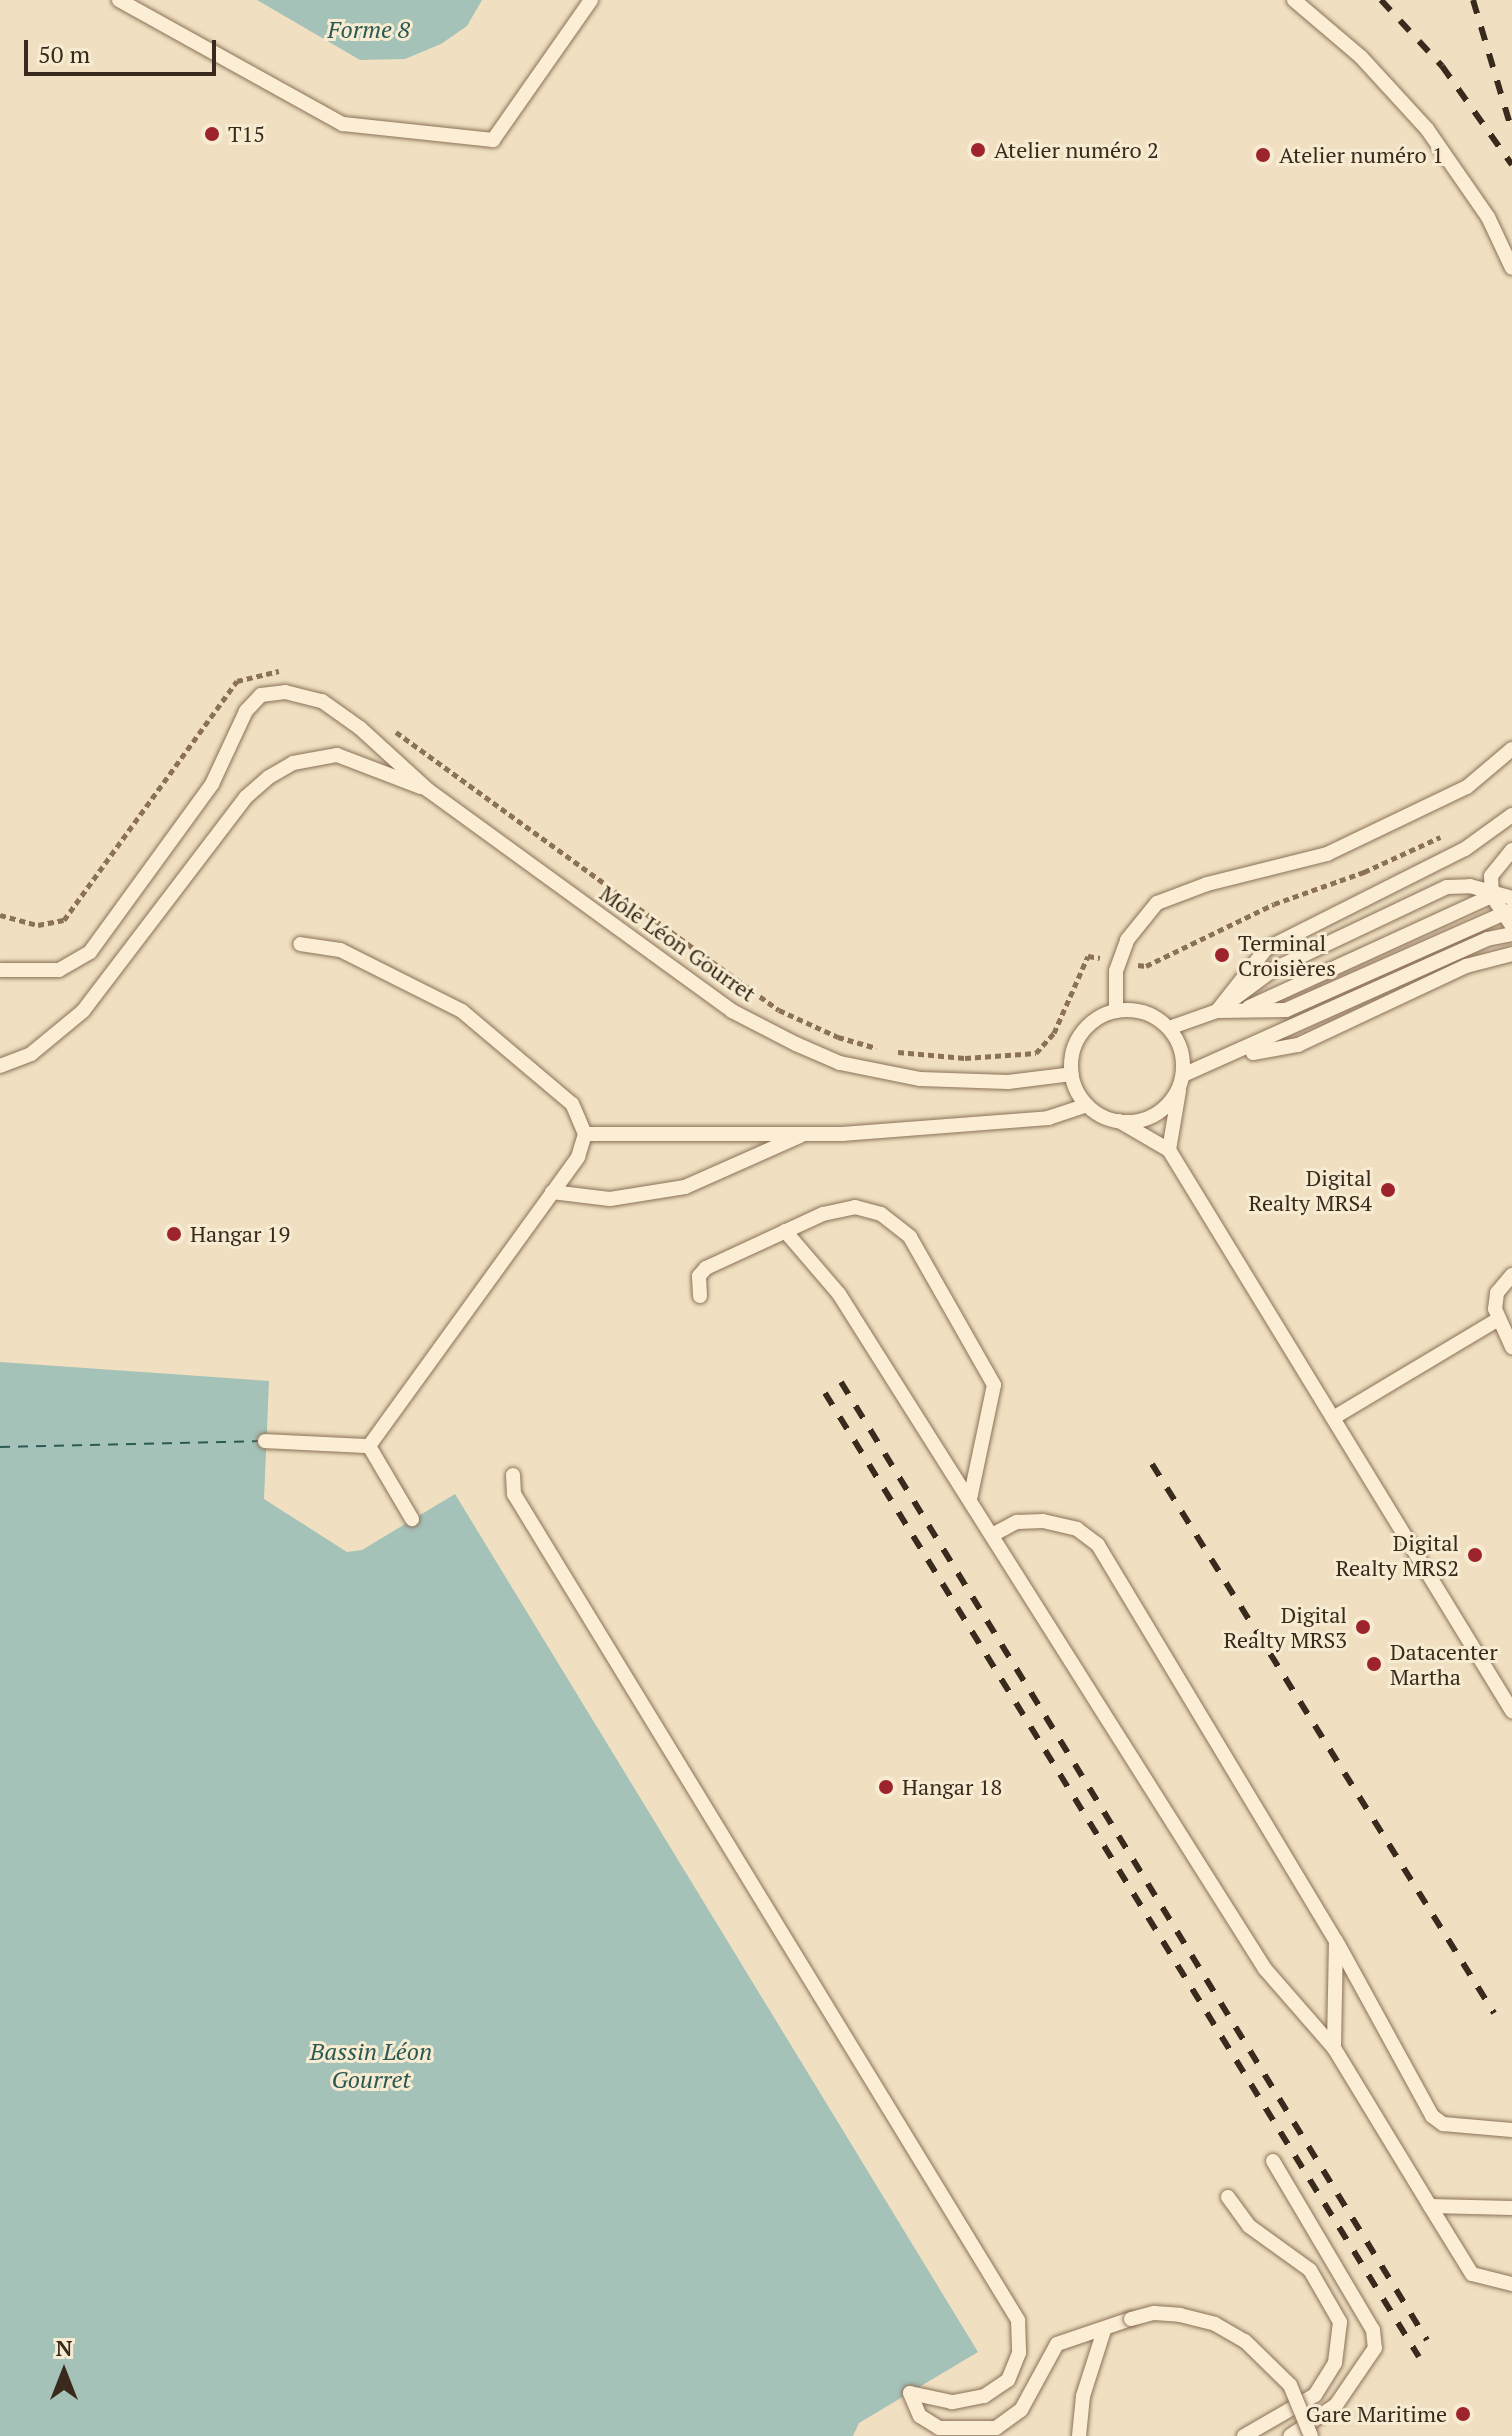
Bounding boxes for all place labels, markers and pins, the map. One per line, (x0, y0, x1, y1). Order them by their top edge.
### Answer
place label: T15 (228, 121, 265, 147)
marker: T15 (203, 125, 221, 143)
place label: Atelier numéro 2 (994, 137, 1159, 163)
marker: Atelier numéro 2 (969, 141, 987, 159)
place label: Atelier numéro 1 (1279, 142, 1444, 168)
marker: Atelier numéro 1 (1254, 146, 1272, 164)
place label: Terminal Croisières (1238, 929, 1336, 980)
marker: Terminal Croisières (1213, 946, 1231, 964)
place label: Digital Realty MRS4 (1248, 1164, 1372, 1216)
marker: Digital Realty MRS4 (1379, 1181, 1397, 1199)
place label: Hangar 19 (190, 1221, 290, 1247)
marker: Hangar 19 (165, 1225, 183, 1243)
place label: Digital Realty MRS2 (1335, 1529, 1459, 1580)
marker: Digital Realty MRS2 (1466, 1546, 1484, 1564)
place label: Digital Realty MRS3 (1223, 1601, 1347, 1652)
marker: Digital Realty MRS3 (1354, 1618, 1372, 1636)
place label: Datacenter Martha (1390, 1638, 1498, 1690)
marker: Datacenter Martha (1365, 1655, 1383, 1673)
place label: Hangar 18 (902, 1774, 1002, 1800)
marker: Hangar 18 (877, 1778, 895, 1796)
place label: Gare Maritime (1306, 2401, 1447, 2427)
marker: Gare Maritime (1454, 2405, 1472, 2423)

